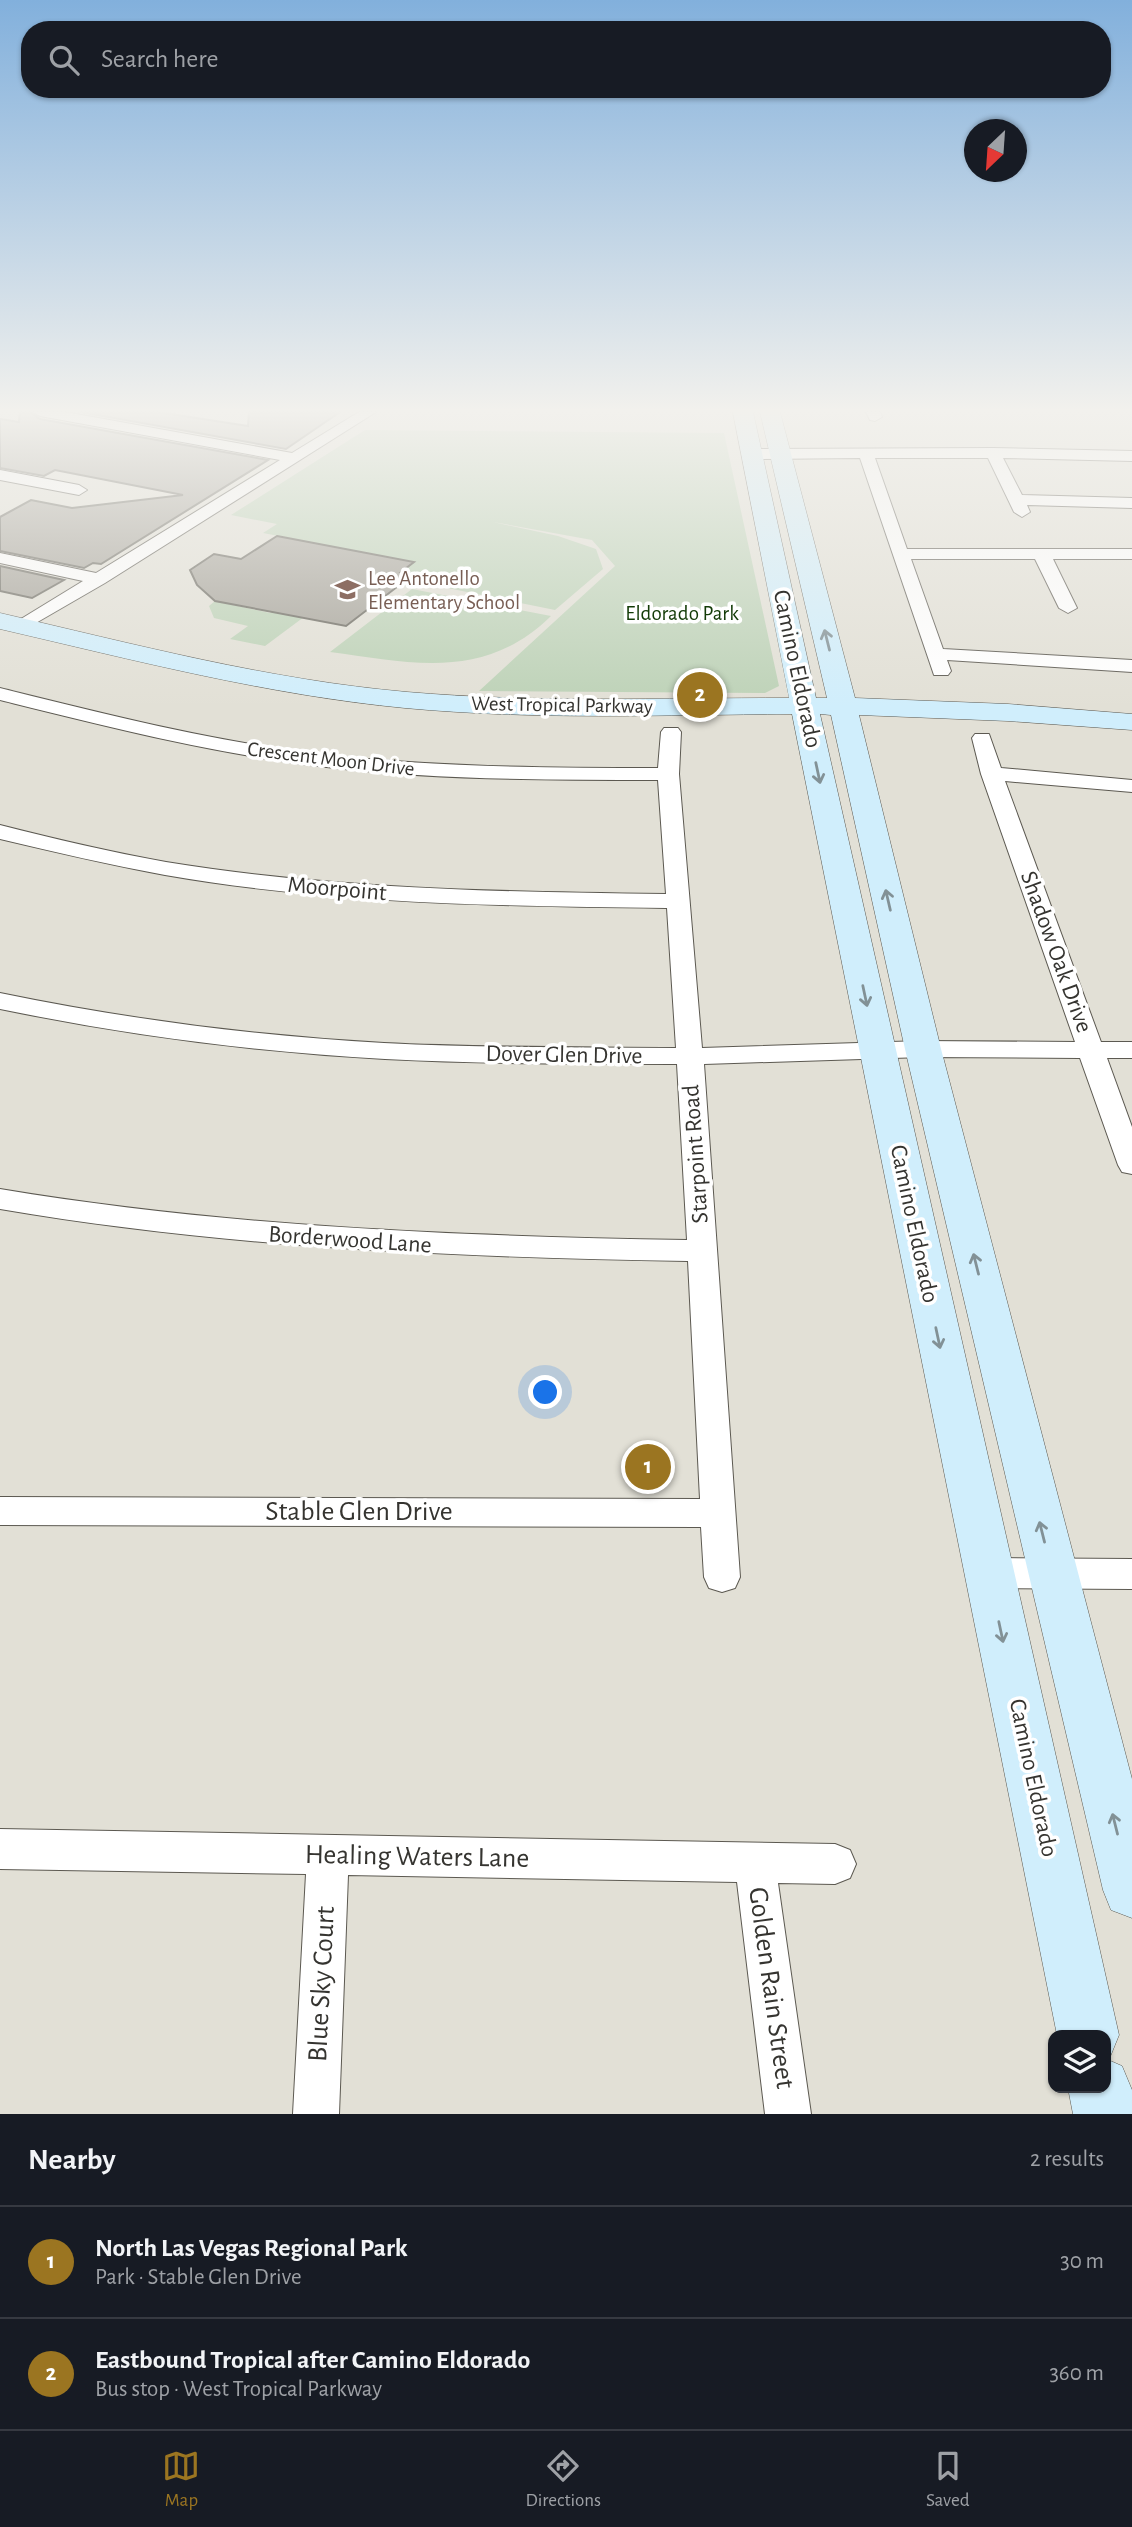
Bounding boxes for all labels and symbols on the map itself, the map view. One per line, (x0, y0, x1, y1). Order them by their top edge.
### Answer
north arrow (964, 119, 1027, 182)
place label: Lee Antonello Elementary School (368, 568, 520, 613)
school or university icon: Lee Antonello Elementary School (334, 576, 362, 604)
street label: Camino Eldorado (769, 588, 825, 750)
park label: Eldorado Park (625, 603, 739, 624)
one-way arrow (820, 630, 833, 652)
pin: 2 (677, 669, 723, 721)
street label: West Tropical Parkway (471, 693, 653, 717)
street label: Crescent Moon Drive (246, 738, 416, 780)
one-way arrow (812, 761, 826, 784)
street label: Shadow Oak Drive (1016, 868, 1096, 1036)
street label: Moorpoint (286, 873, 388, 905)
one-way arrow (881, 889, 894, 912)
one-way arrow (858, 984, 872, 1007)
street label: Dover Glen Drive (485, 1042, 643, 1068)
street label: Starpoint Road (679, 1084, 713, 1224)
street label: Camino Eldorado (886, 1143, 942, 1305)
street label: Borderwood Lane (268, 1222, 432, 1258)
one-way arrow (969, 1253, 982, 1276)
one-way arrow (932, 1326, 945, 1349)
your location (528, 1375, 562, 1409)
pin: 1 (625, 1441, 671, 1493)
street label: Stable Glen Drive (265, 1498, 453, 1526)
one-way arrow (1035, 1521, 1048, 1544)
one-way arrow (995, 1620, 1009, 1643)
street label: Camino Eldorado (1005, 1697, 1061, 1859)
one-way arrow (1108, 1813, 1121, 1836)
street label: Healing Waters Lane (305, 1841, 529, 1873)
street label: Golden Rain Street (743, 1886, 799, 2091)
street label: Blue Sky Court (304, 1905, 340, 2063)

